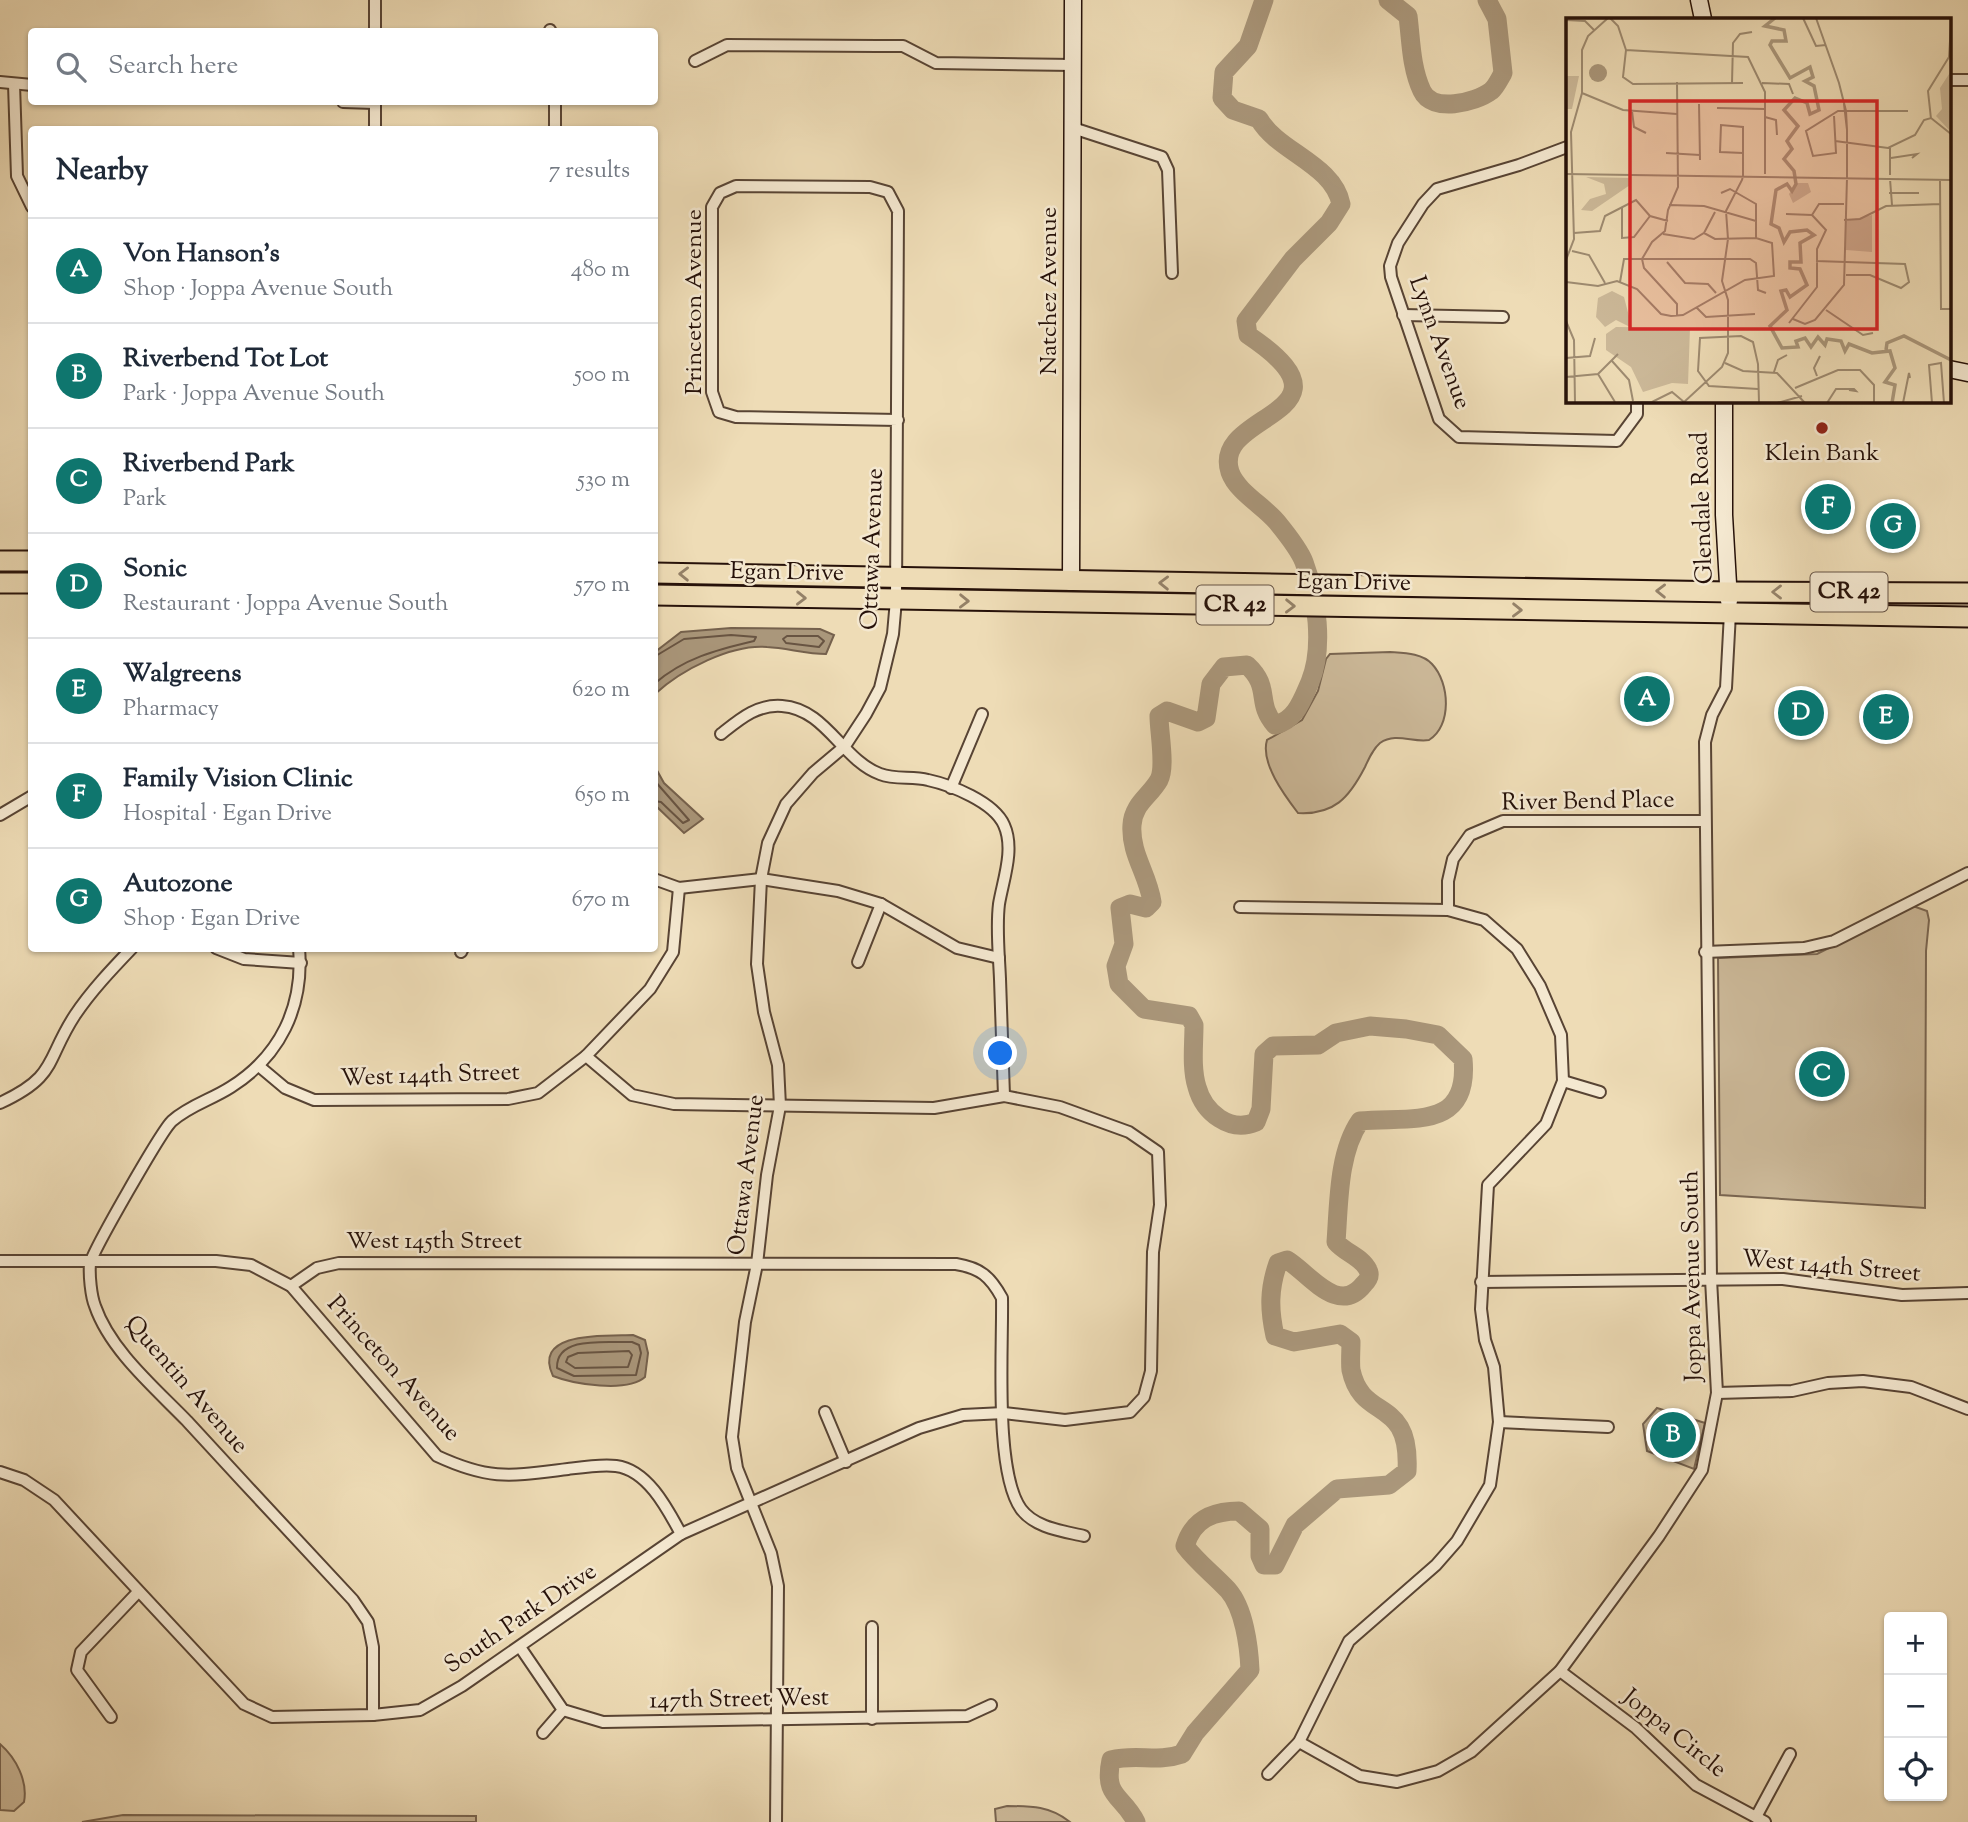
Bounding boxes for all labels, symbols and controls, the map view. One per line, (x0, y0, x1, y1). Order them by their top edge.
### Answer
inset map (1566, 18, 1951, 402)
search box (28, 28, 658, 105)
icon: search (52, 48, 90, 86)
text: Search here (108, 48, 238, 85)
text: Nearby (56, 150, 148, 193)
text: 7 results (549, 155, 630, 188)
street label: Natchez Avenue (1033, 207, 1067, 375)
street label: Princeton Avenue (678, 209, 712, 395)
text: Von Hanson's (123, 236, 280, 273)
text: A (70, 254, 88, 287)
text: 480 m (571, 254, 630, 287)
street label: Lynn Avenue (1399, 272, 1479, 414)
text: Shop · Joppa Avenue South (123, 273, 393, 306)
text: Riverbend Tot Lot (123, 341, 328, 378)
text: B (72, 359, 86, 392)
text: 500 m (574, 359, 630, 392)
text: Park · Joppa Avenue South (123, 378, 385, 411)
marker: Klein Bank (1814, 420, 1830, 436)
street label: Glendale Road (1683, 431, 1723, 585)
place label: Klein Bank (1765, 437, 1879, 471)
text: Riverbend Park (123, 446, 295, 483)
text: C (70, 464, 88, 497)
text: 530 m (577, 464, 630, 497)
street label: Ottawa Avenue (853, 467, 893, 631)
pin: F (1805, 481, 1851, 533)
text: Park (123, 483, 167, 516)
pin: G (1870, 500, 1916, 552)
text: Sonic (123, 551, 187, 588)
street label: Egan Drive (730, 555, 844, 591)
street label: Egan Drive (1297, 565, 1411, 601)
one-way arrow (679, 566, 689, 582)
text: D (70, 569, 88, 602)
text: 570 m (575, 569, 630, 602)
road number: CR 42 (1811, 572, 1888, 612)
one-way arrow (1158, 575, 1169, 591)
one-way arrow (1655, 583, 1666, 599)
one-way arrow (1772, 584, 1782, 600)
road number: CR 42 (1196, 586, 1274, 624)
text: Restaurant · Joppa Avenue South (123, 588, 449, 621)
one-way arrow (796, 590, 807, 606)
one-way arrow (960, 593, 970, 609)
one-way arrow (1285, 598, 1296, 614)
one-way arrow (1512, 602, 1523, 617)
text: Walgreens (123, 656, 242, 693)
pin: A (1624, 673, 1670, 725)
text: E (72, 674, 86, 707)
text: 620 m (572, 674, 630, 707)
pin: D (1778, 687, 1824, 739)
pin: E (1863, 691, 1909, 743)
text: Pharmacy (123, 693, 219, 726)
text: Family Vision Clinic (123, 761, 353, 798)
text: F (73, 779, 85, 812)
text: 650 m (575, 779, 630, 812)
street label: River Bend Place (1501, 783, 1675, 821)
text: Hospital · Egan Drive (123, 798, 332, 831)
text: Autozone (123, 866, 233, 903)
text: G (70, 884, 88, 917)
text: 670 m (571, 884, 630, 917)
text: Shop · Egan Drive (123, 903, 300, 936)
your location (983, 1036, 1017, 1070)
pin: C (1799, 1048, 1845, 1100)
street label: West 144th Street (340, 1056, 520, 1096)
street label: Ottawa Avenue (720, 1093, 774, 1257)
street label: Joppa Avenue South (1674, 1170, 1712, 1384)
street label: West 145th Street (346, 1225, 522, 1259)
street label: West 144th Street (1740, 1242, 1922, 1292)
street label: Princeton Avenue (318, 1289, 468, 1449)
street label: Quentin Avenue (116, 1308, 256, 1462)
pin: B (1650, 1409, 1696, 1461)
street label: South Park Drive (438, 1555, 604, 1683)
map controls (1884, 1612, 1947, 1801)
button: + (1884, 1612, 1947, 1675)
button: − (1884, 1675, 1947, 1738)
street label: Joppa Circle (1613, 1680, 1733, 1787)
street label: 147th Street West (649, 1681, 829, 1719)
button: locate (1884, 1738, 1947, 1801)

